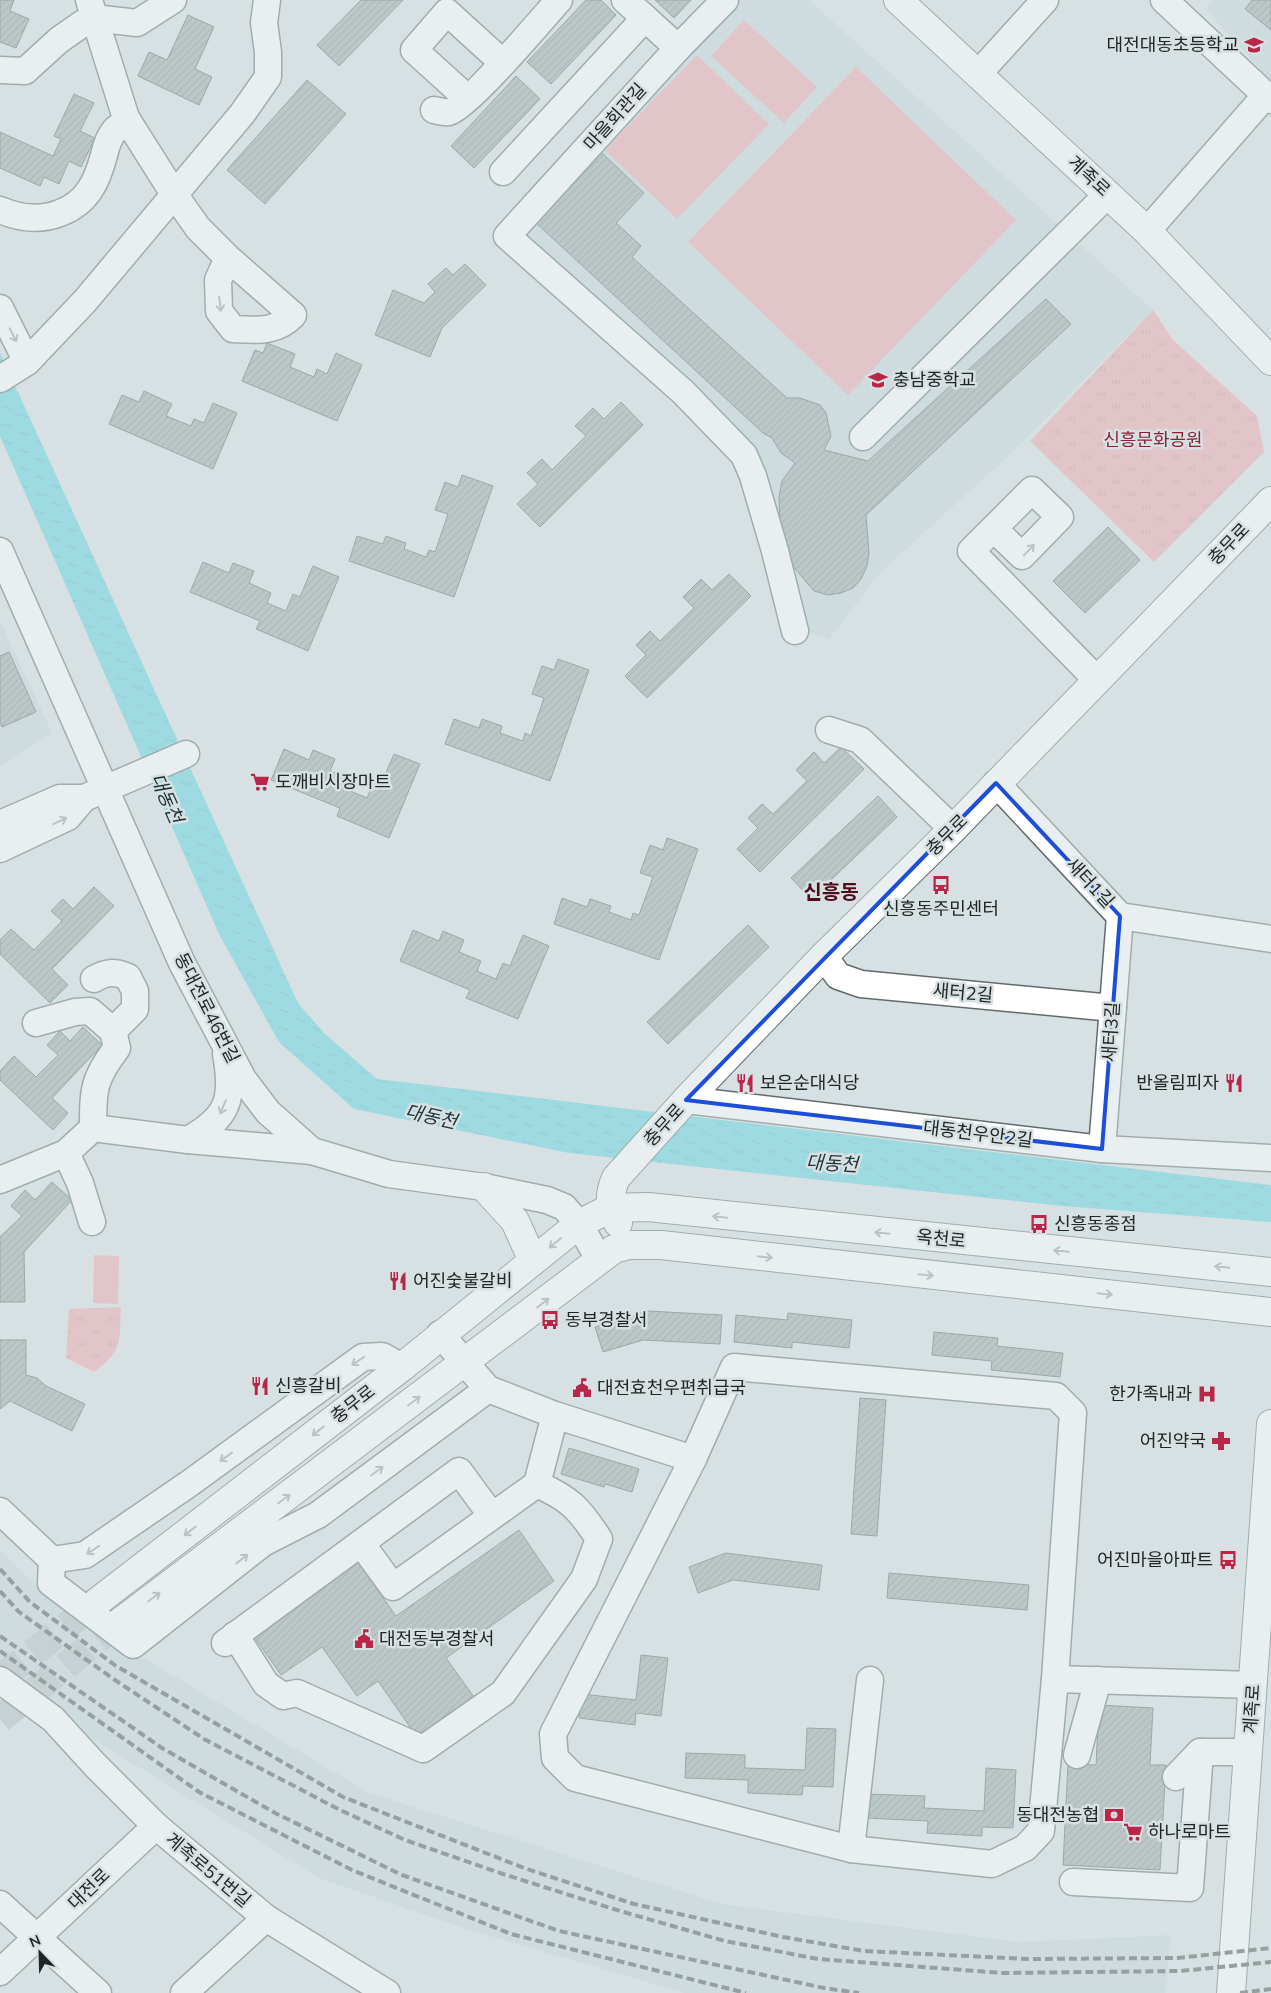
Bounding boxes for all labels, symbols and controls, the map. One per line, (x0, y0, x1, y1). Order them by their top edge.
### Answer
place label: 대전대동초등학교 (1107, 33, 1239, 56)
school or university icon: 대전대동초등학교 (1243, 34, 1265, 56)
street label: 마을회관길 (578, 78, 651, 155)
street label: 계족로 (1063, 150, 1115, 201)
one-way arrow (215, 296, 225, 312)
one-way arrow (9, 327, 19, 342)
place label: 충남중학교 (893, 368, 976, 391)
school or university icon: 충남중학교 (867, 369, 889, 391)
park label: 신흥문화공원 (1103, 428, 1203, 451)
street label: 충무로 (1203, 518, 1254, 570)
one-way arrow (1023, 543, 1035, 556)
water label: 대동천 (145, 769, 189, 828)
place label: 도깨비시장마트 (275, 770, 391, 793)
supermarket icon: 도깨비시장마트 (249, 771, 271, 793)
street label: 충무로 (921, 809, 972, 860)
one-way arrow (52, 816, 67, 825)
street label: 새터1길 (1061, 853, 1119, 913)
bus stop icon: 신흥동주민센터 (930, 874, 952, 896)
district label: 신흥동 (803, 879, 859, 904)
place label: 신흥동주민센터 (883, 897, 999, 920)
street label: 동대전로46번길 (170, 949, 245, 1067)
street label: 새터2길 (932, 978, 994, 1007)
street label: 새터3길 (1097, 1001, 1124, 1063)
place label: 보은순대식당 (760, 1071, 859, 1094)
place label: 반올림피자 (1136, 1071, 1219, 1094)
restaurant icon: 보은순대식당 (734, 1072, 756, 1094)
restaurant icon: 반올림피자 (1223, 1072, 1245, 1094)
water label: 대동천 (403, 1098, 461, 1134)
street label: 충무로 (638, 1099, 689, 1151)
one-way arrow (218, 1100, 228, 1115)
street label: 대동천우안2길 (922, 1115, 1034, 1152)
water label: 대동천 (805, 1150, 860, 1176)
one-way arrow (712, 1212, 728, 1221)
place label: 신흥동종점 (1054, 1212, 1137, 1235)
bus stop icon: 신흥동종점 (1028, 1213, 1050, 1235)
street label: 옥천로 (915, 1224, 967, 1253)
one-way arrow (874, 1228, 890, 1238)
one-way arrow (549, 1238, 562, 1249)
one-way arrow (1053, 1246, 1069, 1256)
one-way arrow (756, 1252, 772, 1262)
one-way arrow (1215, 1263, 1231, 1272)
place label: 어진숯불갈비 (413, 1269, 512, 1292)
restaurant icon: 어진숯불갈비 (387, 1270, 409, 1292)
one-way arrow (918, 1270, 934, 1280)
one-way arrow (1097, 1289, 1113, 1299)
one-way arrow (536, 1297, 549, 1308)
place label: 동부경찰서 (565, 1308, 648, 1331)
bus stop icon: 동부경찰서 (539, 1309, 561, 1331)
one-way arrow (351, 1357, 365, 1367)
place label: 신흥갈비 (275, 1374, 341, 1397)
restaurant icon: 신흥갈비 (249, 1375, 271, 1397)
place label: 대전효천우편취급국 (597, 1376, 746, 1399)
public building icon: 대전효천우편취급국 (571, 1377, 593, 1399)
street label: 충무로 (326, 1379, 379, 1428)
place label: 한가족내과 (1109, 1382, 1192, 1405)
hospital icon: 한가족내과 (1196, 1383, 1218, 1405)
one-way arrow (407, 1396, 420, 1407)
one-way arrow (312, 1426, 325, 1437)
place label: 어진약국 (1140, 1429, 1206, 1452)
pharmacy icon: 어진약국 (1210, 1430, 1232, 1452)
one-way arrow (219, 1452, 233, 1462)
one-way arrow (370, 1465, 383, 1476)
one-way arrow (277, 1494, 291, 1504)
one-way arrow (183, 1525, 196, 1536)
one-way arrow (86, 1545, 100, 1555)
place label: 어진마을아파트 (1097, 1548, 1213, 1571)
bus stop icon: 어진마을아파트 (1217, 1549, 1239, 1571)
one-way arrow (235, 1554, 248, 1565)
one-way arrow (147, 1591, 160, 1602)
place label: 대전동부경찰서 (379, 1627, 495, 1650)
public building icon: 대전동부경찰서 (353, 1628, 375, 1650)
street label: 계족로 (1238, 1683, 1265, 1735)
place label: 동대전농협 (1016, 1803, 1099, 1826)
bank icon: 동대전농협 (1103, 1804, 1125, 1826)
place label: 하나로마트 (1148, 1820, 1231, 1843)
supermarket icon: 하나로마트 (1122, 1821, 1144, 1843)
street label: 계족로51번길 (161, 1827, 256, 1912)
street label: 대전로 (63, 1863, 115, 1914)
north arrow (15, 1928, 65, 1978)
text: N (27, 1931, 43, 1951)

